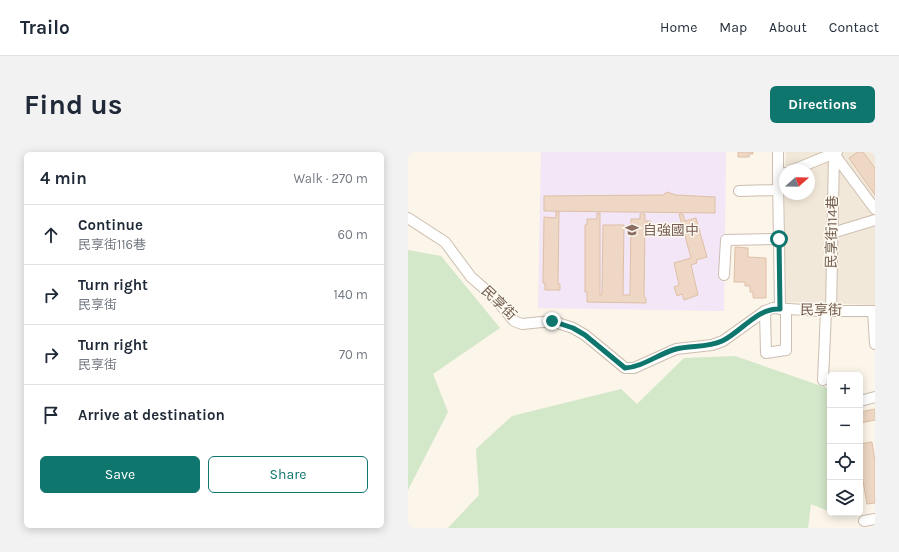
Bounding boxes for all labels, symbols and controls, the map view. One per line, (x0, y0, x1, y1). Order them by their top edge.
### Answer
text: Trailo (20, 17, 70, 39)
text: Home (660, 19, 697, 36)
text: Map (719, 19, 747, 36)
text: About (769, 19, 807, 36)
text: Contact (829, 19, 879, 36)
button: Directions (770, 86, 875, 123)
text: Find us (24, 88, 123, 121)
north arrow (779, 164, 815, 200)
text: 4 min (40, 168, 87, 188)
text: Walk · 270 m (294, 171, 368, 186)
street label: 民享街114巷 (823, 195, 841, 269)
text: Continue (78, 216, 143, 234)
school or university icon: 自強國中 (624, 222, 640, 238)
place label: 自強國中 (643, 222, 699, 239)
icon: ahead (40, 224, 62, 246)
text: 60 m (338, 227, 368, 242)
route start (770, 230, 788, 248)
text: 民享街116巷 (78, 237, 146, 252)
text: Turn right (78, 276, 148, 294)
street label: 民享街 (478, 282, 520, 324)
icon: right (40, 284, 62, 306)
text: 140 m (333, 287, 368, 302)
text: 民享街 (78, 297, 117, 312)
street label: 民享街 (800, 301, 842, 319)
route end (543, 312, 561, 330)
text: Turn right (78, 336, 148, 354)
icon: right (40, 344, 62, 366)
text: 70 m (339, 347, 368, 362)
text: 民享街 (78, 357, 117, 372)
map controls (827, 372, 863, 516)
button: + (827, 372, 863, 408)
icon: arrive (40, 404, 62, 426)
text: Arrive at destination (78, 406, 225, 424)
button: − (827, 408, 863, 444)
button: locate (827, 444, 863, 480)
button: Save (40, 456, 200, 493)
button: Share (208, 456, 368, 493)
button: layers (827, 480, 863, 516)

